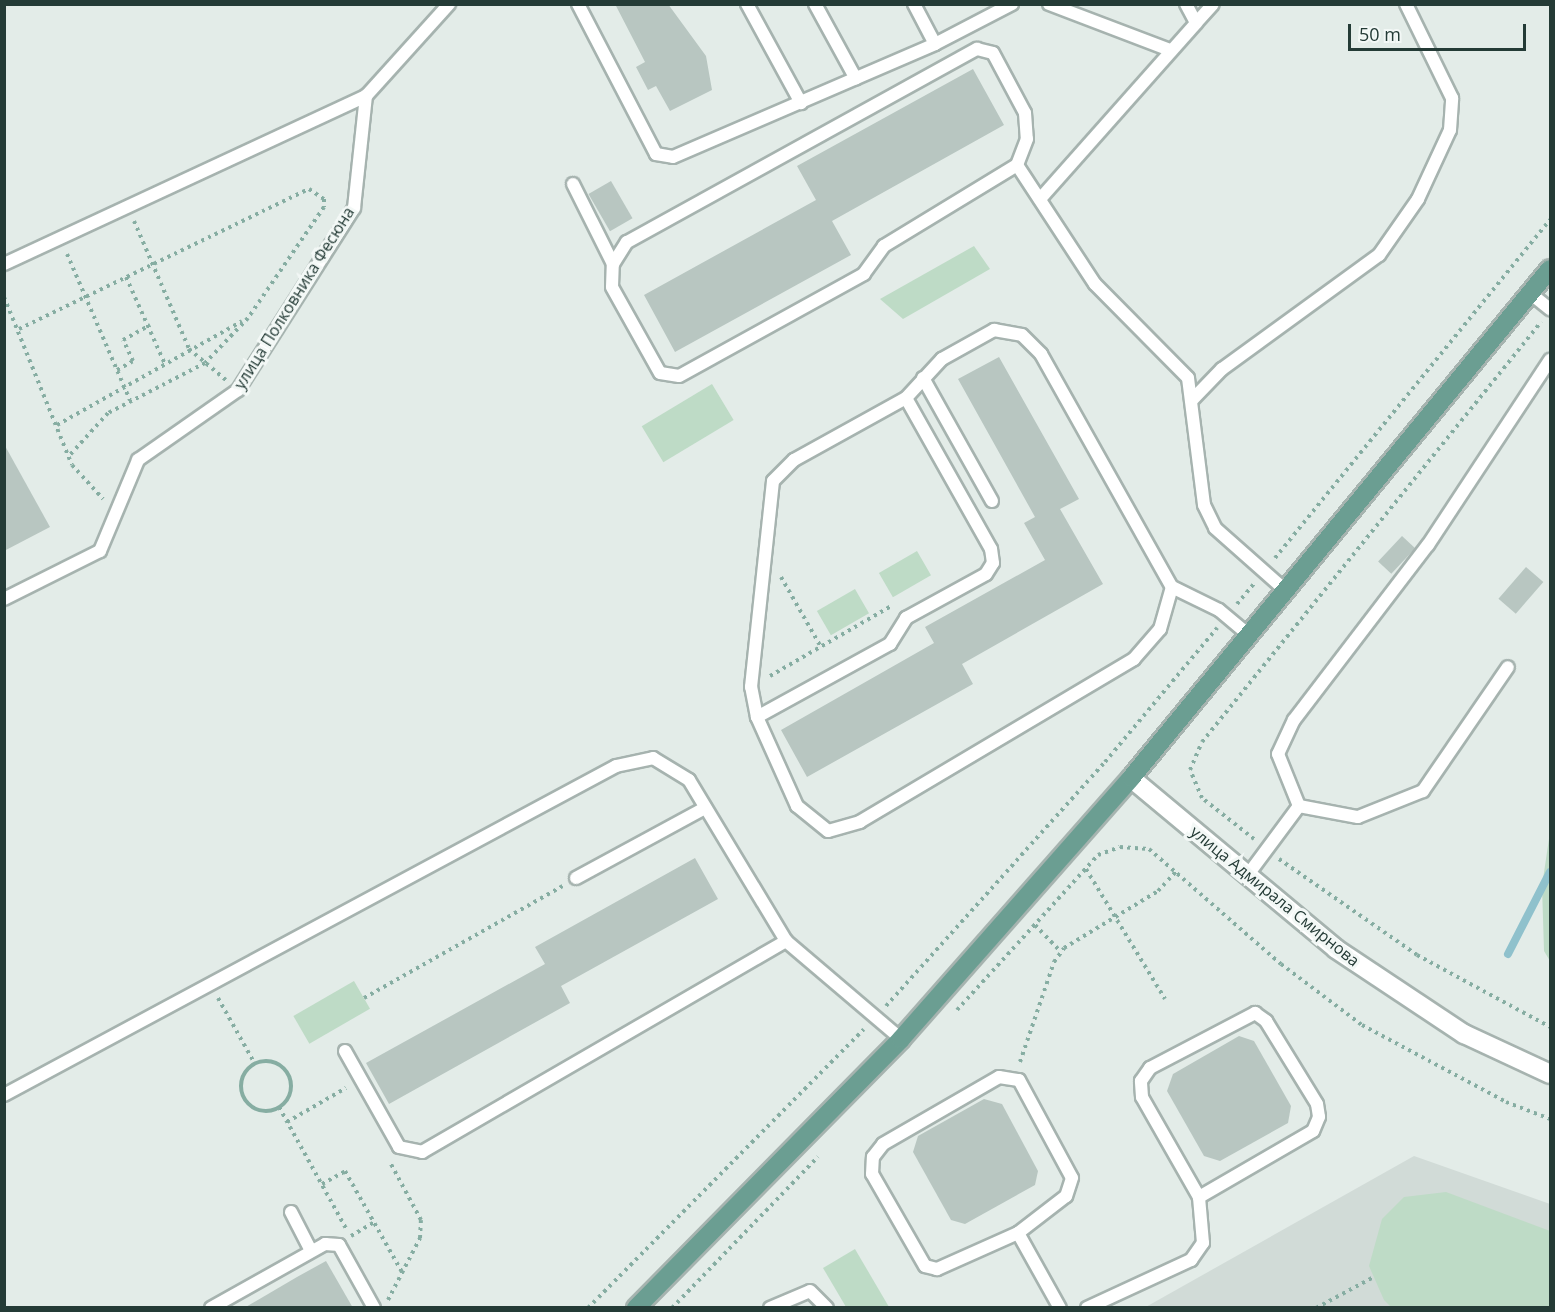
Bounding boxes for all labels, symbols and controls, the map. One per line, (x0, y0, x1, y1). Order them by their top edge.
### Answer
scale bar (1351, 12, 1530, 50)
text: 50 m (1359, 22, 1401, 46)
street label: улица Полковника Фесюна (230, 203, 358, 393)
street label: улица Адмирала Смирнова (1187, 822, 1363, 970)

